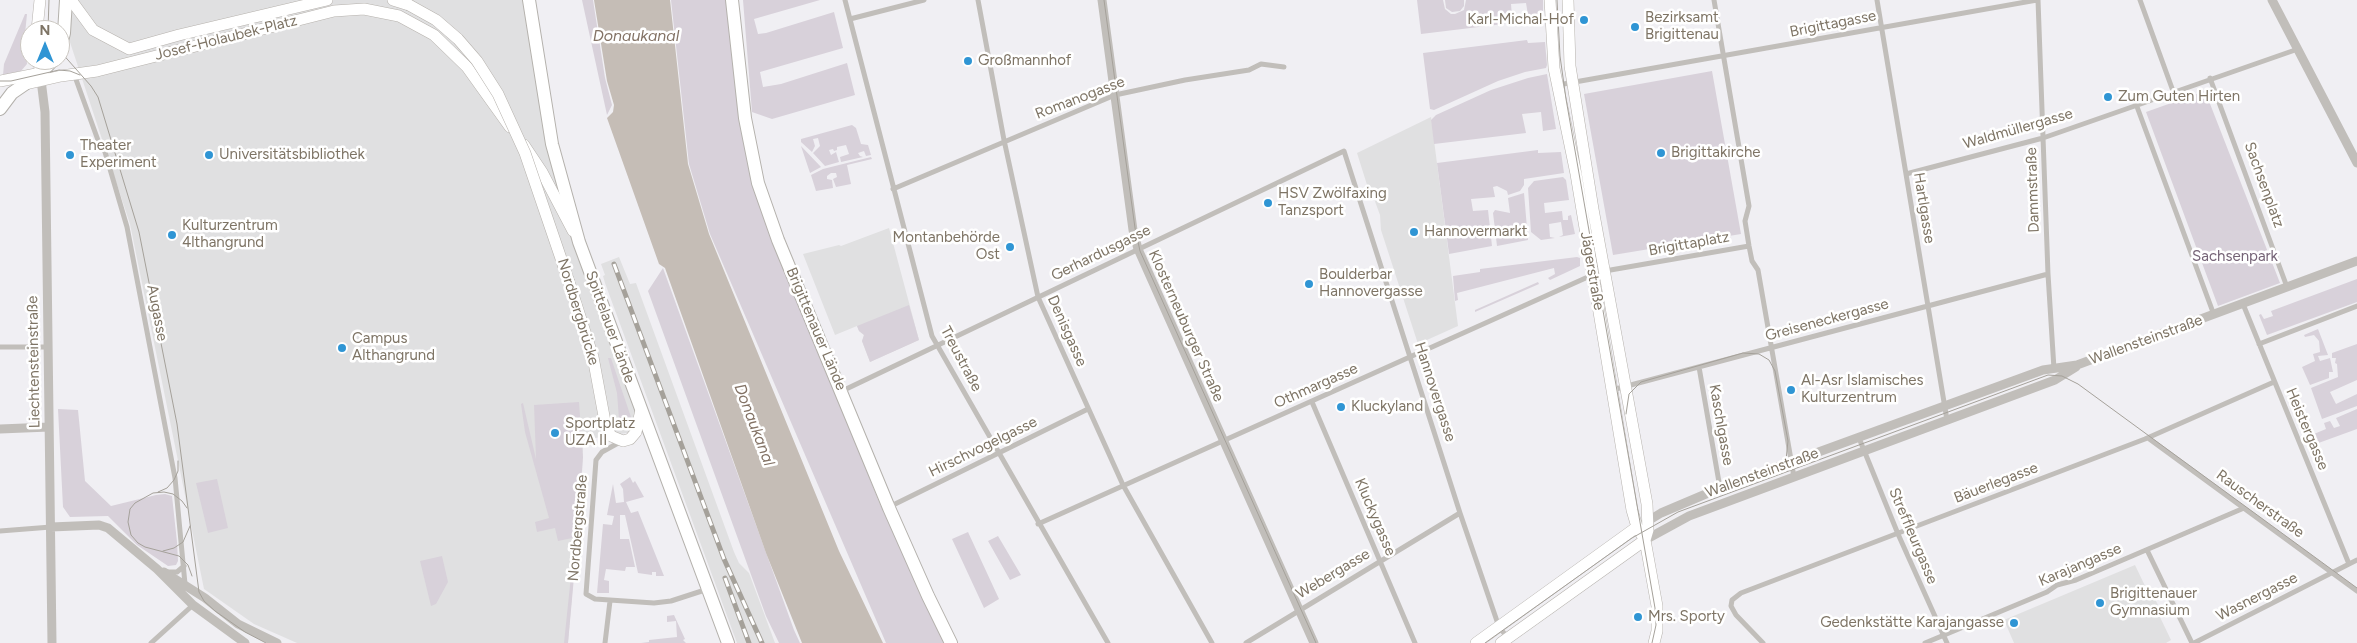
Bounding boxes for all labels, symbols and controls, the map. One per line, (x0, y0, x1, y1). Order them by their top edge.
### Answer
street label: Brigittagasse (1788, 7, 1878, 41)
place label: Bezirksamt Brigittenau (1645, 9, 1719, 44)
place label: Karl-Michal-Hof (1467, 11, 1574, 29)
street label: Josef-Holaubek-Platz (153, 12, 299, 64)
marker: Karl-Michal-Hof (1578, 14, 1590, 26)
north arrow (20, 20, 70, 70)
marker: Bezirksamt Brigittenau (1629, 21, 1641, 33)
text: N (40, 22, 50, 39)
water label: Donaukanal (593, 26, 679, 46)
place label: Großmannhof (978, 52, 1071, 70)
marker: Großmannhof (962, 55, 974, 67)
street label: Romanogasse (1033, 73, 1127, 123)
place label: Zum Guten Hirten (2118, 88, 2240, 106)
marker: Zum Guten Hirten (2102, 91, 2114, 103)
street label: Waldmüllergasse (1961, 105, 2075, 153)
place label: Theater Experiment (80, 137, 157, 172)
street label: Sachsenplatz (2240, 140, 2288, 230)
place label: Brigittakirche (1671, 144, 1760, 162)
place label: Universitätsbibliothek (219, 146, 365, 164)
marker: Brigittakirche (1655, 147, 1667, 159)
street label: Dammstraße (2023, 147, 2043, 233)
marker: Theater Experiment (64, 149, 76, 161)
marker: Universitätsbibliothek (203, 149, 215, 161)
street label: Hartlgasse (1910, 171, 1938, 245)
place label: HSV Zwölfaxing Tanzsport (1278, 185, 1387, 220)
marker: HSV Zwölfaxing Tanzsport (1262, 197, 1274, 209)
place label: Kulturzentrum 4lthangrund (182, 217, 278, 252)
street label: Gerhardusgasse (1048, 221, 1154, 285)
place label: Hannovermarkt (1424, 223, 1527, 241)
marker: Hannovermarkt (1408, 226, 1420, 238)
street label: Brigittaplatz (1647, 228, 1731, 260)
marker: Kulturzentrum 4lthangrund (166, 229, 178, 241)
place label: Montanbehörde Ost (892, 229, 1000, 264)
street label: Jägerstraße (1576, 230, 1608, 312)
marker: Montanbehörde Ost (1004, 241, 1016, 253)
street label: Klosterneuburger Straße (1144, 247, 1228, 405)
park label: Sachsenpark (2192, 248, 2278, 266)
street label: Nordbergbrücke (553, 256, 603, 368)
street label: Brigittenauer Lände (782, 265, 850, 393)
place label: Boulderbar Hannovergasse (1319, 266, 1423, 301)
street label: Spittelauer Lände (581, 268, 639, 386)
marker: Boulderbar Hannovergasse (1303, 278, 1315, 290)
street label: Augasse (143, 283, 171, 343)
street label: Denisgasse (1043, 293, 1091, 369)
street label: Liechtensteinstraße (24, 295, 44, 429)
street label: Greiseneckergasse (1763, 295, 1891, 345)
street label: Wallensteinstraße (2087, 311, 2205, 369)
street label: Treustraße (936, 323, 986, 395)
place label: Campus Althangrund (352, 330, 435, 365)
street label: Hannovergasse (1410, 340, 1460, 444)
marker: Campus Althangrund (336, 342, 348, 354)
street label: Othmargasse (1271, 360, 1361, 412)
place label: Al-Asr Islamisches Kulturzentrum (1801, 372, 1924, 407)
water label: Donaukanal (730, 381, 778, 469)
street label: Kaschlgasse (1705, 383, 1737, 467)
marker: Al-Asr Islamisches Kulturzentrum (1785, 384, 1797, 396)
street label: Heistergasse (2282, 385, 2332, 473)
place label: Kluckyland (1351, 398, 1423, 416)
marker: Kluckyland (1335, 401, 1347, 413)
street label: Hirschvogelgasse (926, 413, 1040, 481)
place label: Sportplatz UZA II (565, 415, 635, 450)
marker: Sportplatz UZA II (549, 427, 561, 439)
street label: Wallensteinstraße (1703, 444, 1821, 502)
street label: Bäuerlegasse (1951, 459, 2041, 507)
street label: Rauscherstraße (2213, 466, 2307, 542)
street label: Nordbergstraße (564, 474, 592, 582)
street label: Kluckygasse (1351, 475, 1399, 559)
street label: Streffleurgasse (1885, 485, 1941, 587)
street label: Karajangasse (2036, 540, 2124, 590)
street label: Webergasse (1293, 545, 1373, 603)
street label: Wasnergasse (2213, 569, 2301, 625)
place label: Brigittenauer Gymnasium (2110, 585, 2197, 620)
marker: Brigittenauer Gymnasium (2094, 597, 2106, 609)
place label: Mrs. Sporty (1648, 608, 1725, 626)
marker: Mrs. Sporty (1632, 611, 1644, 623)
place label: Gedenkstätte Karajangasse (1820, 614, 2004, 632)
marker: Gedenkstätte Karajangasse (2008, 617, 2020, 629)

